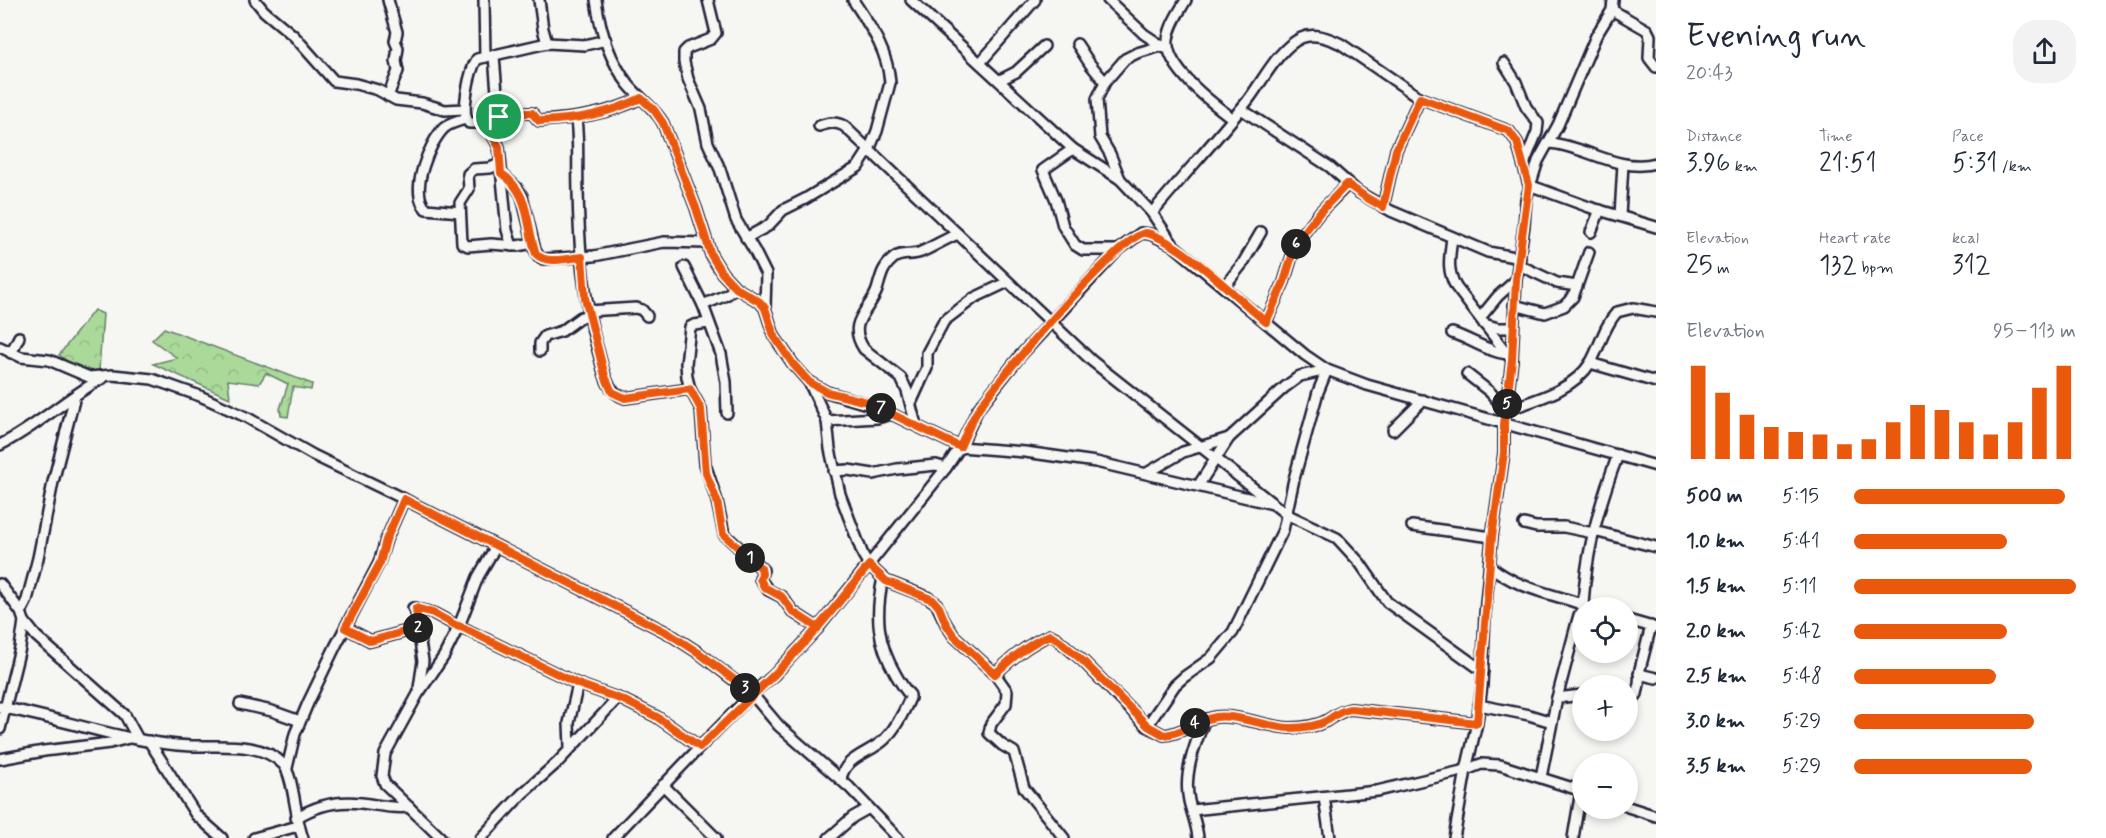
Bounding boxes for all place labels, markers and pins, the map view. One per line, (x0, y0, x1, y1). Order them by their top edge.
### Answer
pin (473, 91, 524, 142)
pin: 6 (1281, 229, 1311, 259)
pin: 5 (1492, 389, 1522, 419)
pin: 7 (866, 393, 896, 423)
pin: 1 (735, 543, 765, 573)
pin: 2 (403, 613, 433, 643)
pin: 3 (730, 673, 760, 703)
pin: 4 (1180, 708, 1210, 738)

